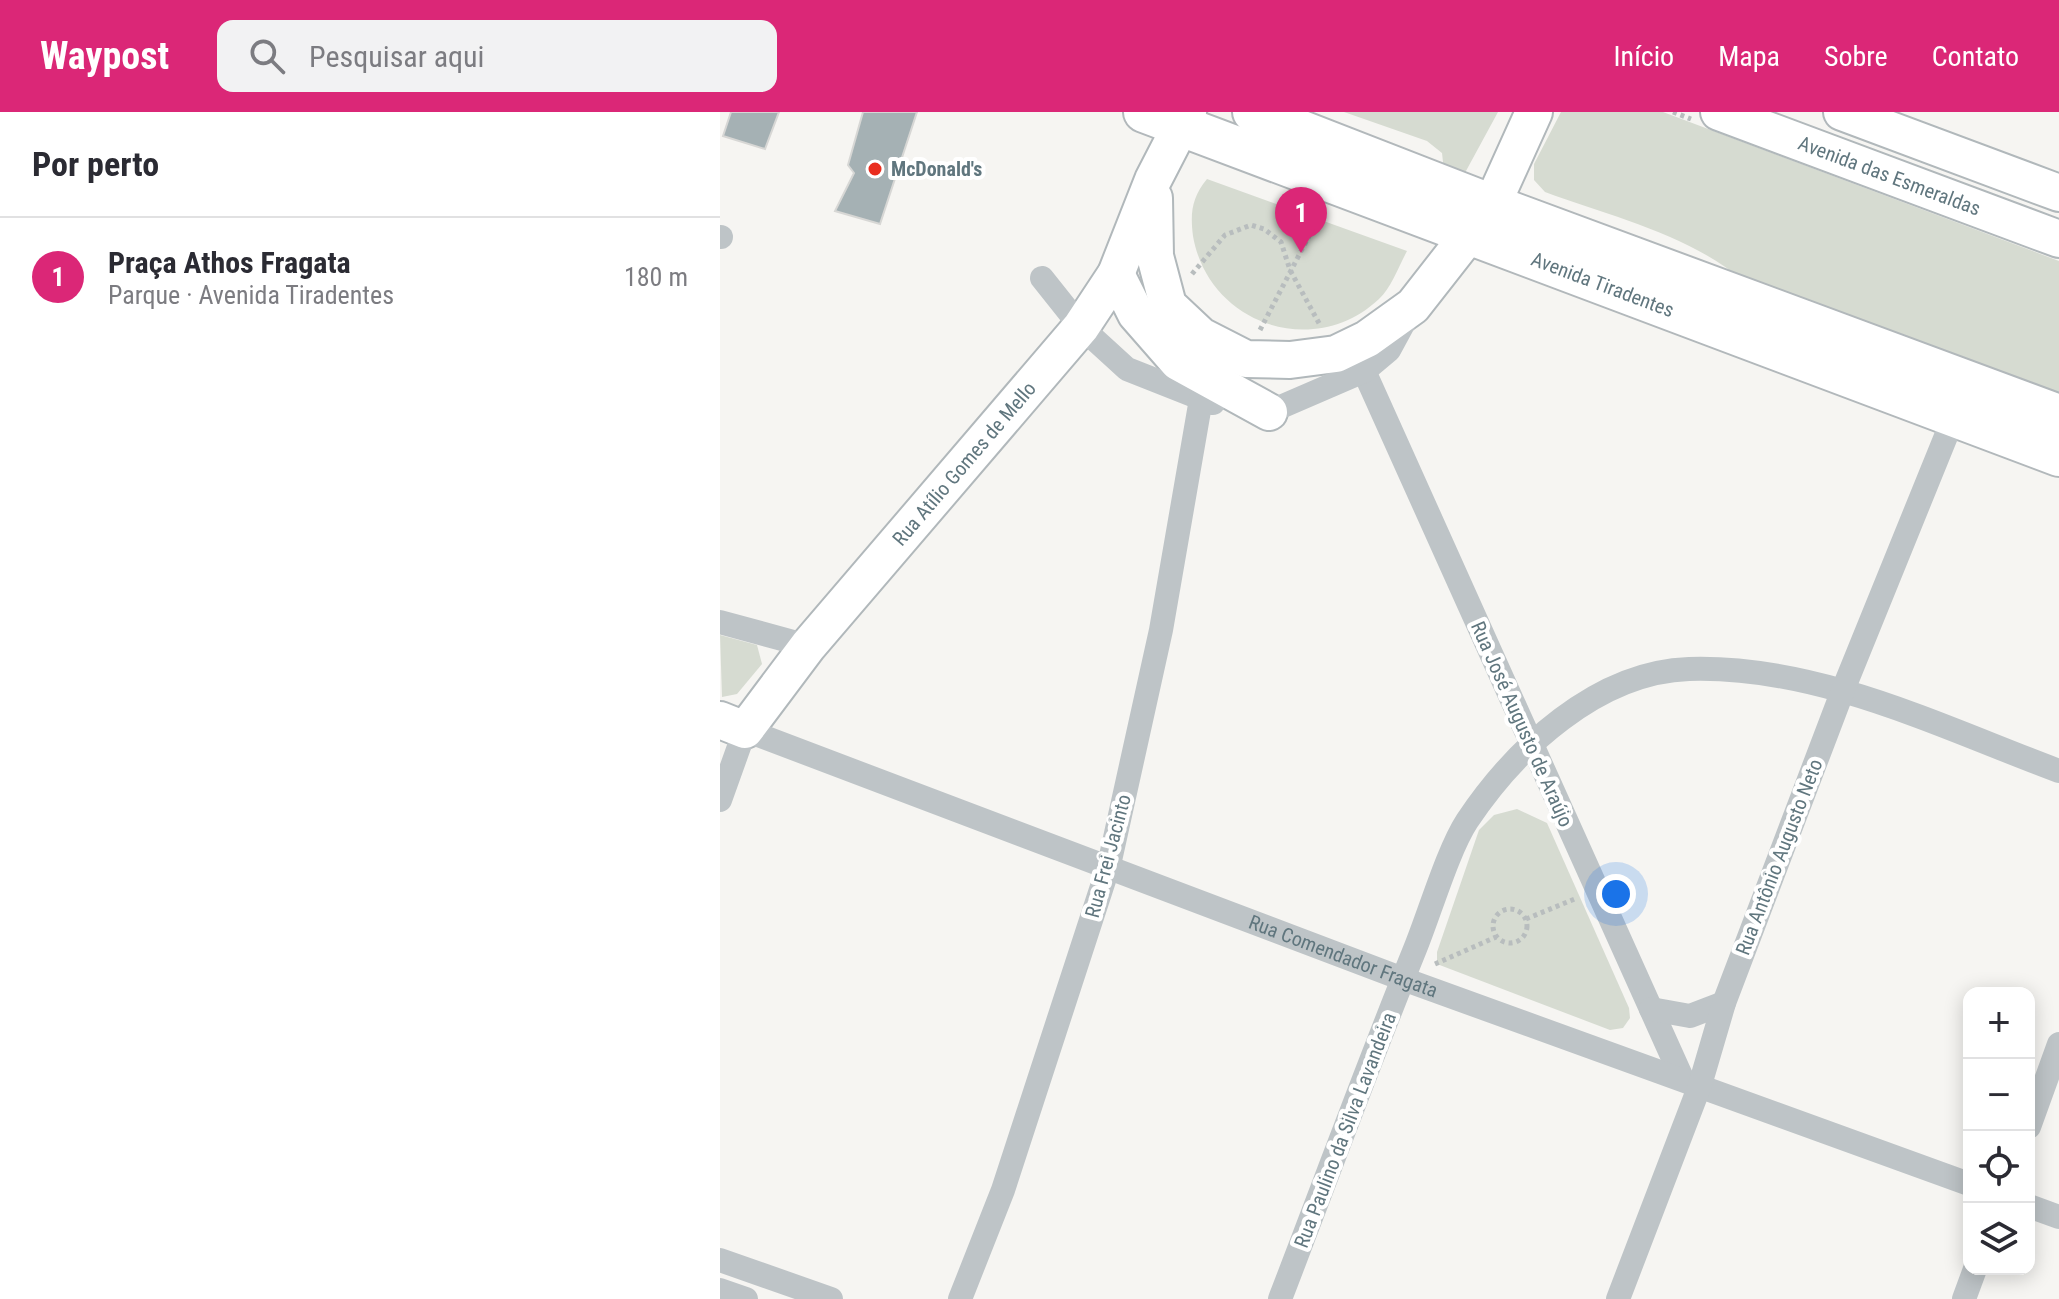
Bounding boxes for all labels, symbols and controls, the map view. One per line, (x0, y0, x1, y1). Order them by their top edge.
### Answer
search box (217, 20, 777, 92)
text: Waypost (40, 34, 169, 78)
icon: search (245, 34, 289, 78)
text: Pesquisar aqui (309, 39, 485, 74)
text: Início (1614, 40, 1674, 73)
text: Mapa (1718, 40, 1780, 73)
text: Sobre (1824, 40, 1888, 73)
text: Contato (1932, 40, 2019, 73)
street label: Avenida das Esmeraldas (1795, 131, 1984, 221)
text: Por perto (32, 144, 159, 184)
place label: McDonald's (891, 157, 982, 181)
marker: McDonald's (866, 160, 884, 178)
pin: 1 (1275, 187, 1327, 253)
text: Praça Athos Fragata (108, 245, 351, 280)
street label: Avenida Tiradentes (1528, 247, 1677, 322)
text: 1 (51, 262, 65, 292)
text: 180 m (624, 262, 688, 292)
text: Parque · Avenida Tiradentes (108, 280, 394, 310)
street label: Rua Atílio Gomes de Mello (887, 377, 1041, 550)
street label: Rua José Augusto de Araújo (1466, 618, 1578, 830)
street label: Rua Antônio Augusto Neto (1731, 756, 1827, 958)
street label: Rua Frei Jacinto (1080, 792, 1136, 920)
your location (1596, 874, 1636, 914)
street label: Rua Comendador Fragata (1246, 910, 1441, 1003)
map controls (1963, 987, 2035, 1275)
button: + (1963, 987, 2035, 1059)
street label: Rua Paulino da Silva Lavandeira (1289, 1009, 1401, 1251)
button: − (1963, 1059, 2035, 1131)
button: locate (1963, 1131, 2035, 1203)
button: layers (1963, 1203, 2035, 1275)

